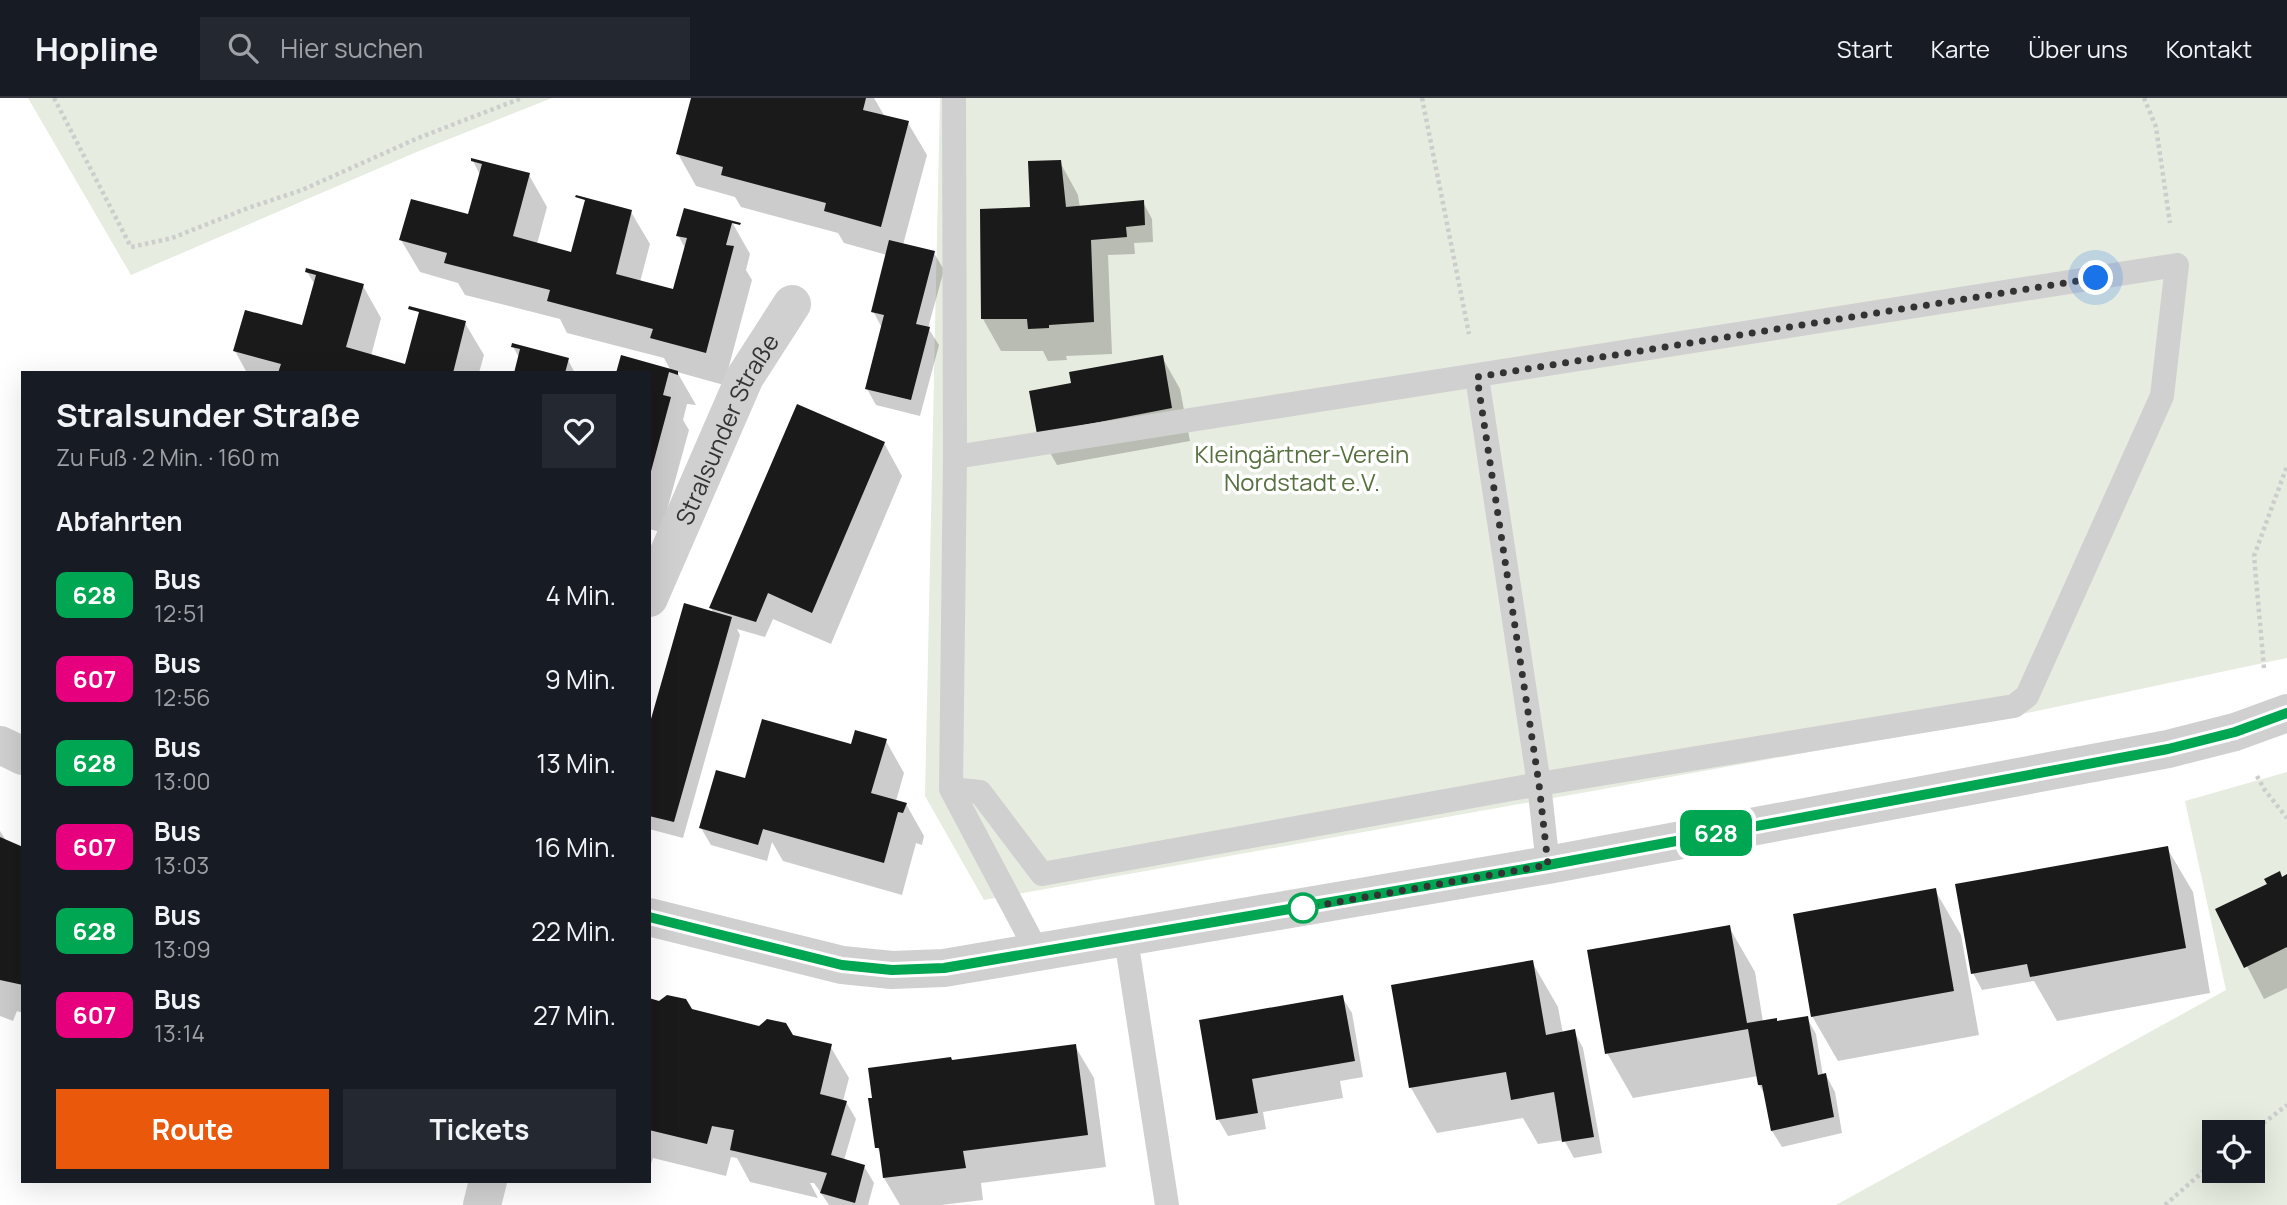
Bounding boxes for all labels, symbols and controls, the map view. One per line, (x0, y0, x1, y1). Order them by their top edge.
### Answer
search box (200, 17, 690, 80)
text: Hopline (35, 26, 158, 71)
icon: search (224, 29, 262, 67)
text: Hier suchen (280, 30, 423, 66)
text: Start (1837, 32, 1893, 65)
text: Karte (1931, 32, 1990, 65)
text: Über uns (2028, 32, 2128, 65)
text: Kontakt (2166, 32, 2252, 65)
your location (2078, 260, 2113, 295)
street label: Stralsunder Straße (666, 327, 786, 530)
text: Stralsunder Straße (56, 392, 360, 437)
button: heart (542, 394, 616, 468)
park label: Kleingärtner-Verein Nordstadt e.V. (1195, 437, 1409, 498)
text: Zu Fuß · 2 Min. · 160 m (56, 441, 280, 473)
text: Abfahrten (56, 503, 183, 539)
text: Bus (154, 561, 201, 597)
text: 4 Min. (546, 577, 616, 613)
text: 628 (73, 578, 116, 611)
text: 12:51 (154, 597, 205, 629)
text: Bus (154, 645, 201, 681)
text: 9 Min. (545, 661, 616, 697)
text: 607 (73, 662, 116, 695)
text: 12:56 (154, 681, 211, 713)
text: Bus (154, 729, 201, 765)
text: 13 Min. (536, 745, 616, 781)
text: 628 (73, 746, 116, 779)
text: 13:00 (154, 765, 211, 797)
line badge: 628 (1676, 810, 1756, 856)
text: Bus (154, 813, 201, 849)
text: 628 (1694, 816, 1738, 849)
text: 16 Min. (535, 829, 616, 865)
text: 607 (73, 830, 116, 863)
text: 13:03 (154, 849, 209, 881)
unlabelled marker (1288, 893, 1318, 923)
text: Bus (154, 897, 201, 933)
text: 22 Min. (531, 913, 616, 949)
text: 628 (73, 914, 116, 947)
text: 13:09 (154, 933, 211, 965)
text: Bus (154, 981, 201, 1017)
text: 27 Min. (533, 997, 616, 1033)
text: 607 (73, 998, 116, 1031)
text: 13:14 (154, 1017, 205, 1049)
button: Route (56, 1089, 329, 1169)
button: Tickets (343, 1089, 616, 1169)
map controls (2202, 1120, 2265, 1183)
button: locate (2202, 1120, 2265, 1183)

